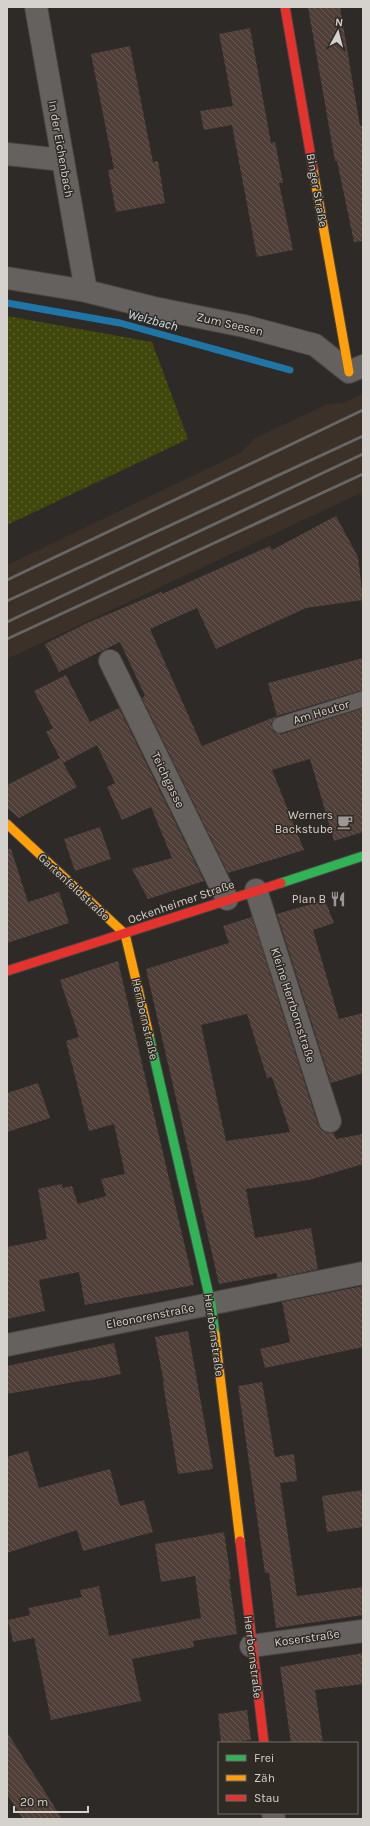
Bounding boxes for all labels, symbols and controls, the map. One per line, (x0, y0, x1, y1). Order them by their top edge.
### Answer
north arrow (318, 12, 358, 52)
text: N (334, 16, 344, 30)
street label: In der Eichenbach (46, 99, 76, 199)
street label: Binger Straße (304, 152, 330, 228)
water label: Welzbach (126, 306, 180, 334)
street label: Zum Seesen (195, 310, 265, 338)
street label: Am Heutor (291, 697, 351, 727)
street label: Teichgasse (148, 750, 188, 810)
place label: Werners Backstube (275, 808, 333, 836)
cafe icon: Werners Backstube (336, 813, 354, 831)
street label: Gartenfeldstraße (35, 850, 113, 924)
street label: Ockenheimer Straße (126, 877, 236, 927)
restaurant icon: Plan B (329, 890, 347, 908)
place label: Plan B (292, 892, 326, 906)
street label: Kleine Herrbornstraße (268, 946, 318, 1064)
street label: Herrbornstraße (129, 977, 161, 1061)
street label: Herrbornstraße (201, 1293, 227, 1377)
street label: Eleonorenstraße (105, 1301, 195, 1331)
street label: Herrbornstraße (241, 1615, 265, 1699)
street label: Koserstraße (273, 1626, 341, 1650)
legend (218, 1742, 358, 1814)
text: Frei (254, 1751, 274, 1765)
text: Zäh (254, 1771, 275, 1785)
scale bar (14, 1788, 88, 1814)
text: Stau (254, 1791, 280, 1805)
text: 20 m (20, 1795, 48, 1809)

